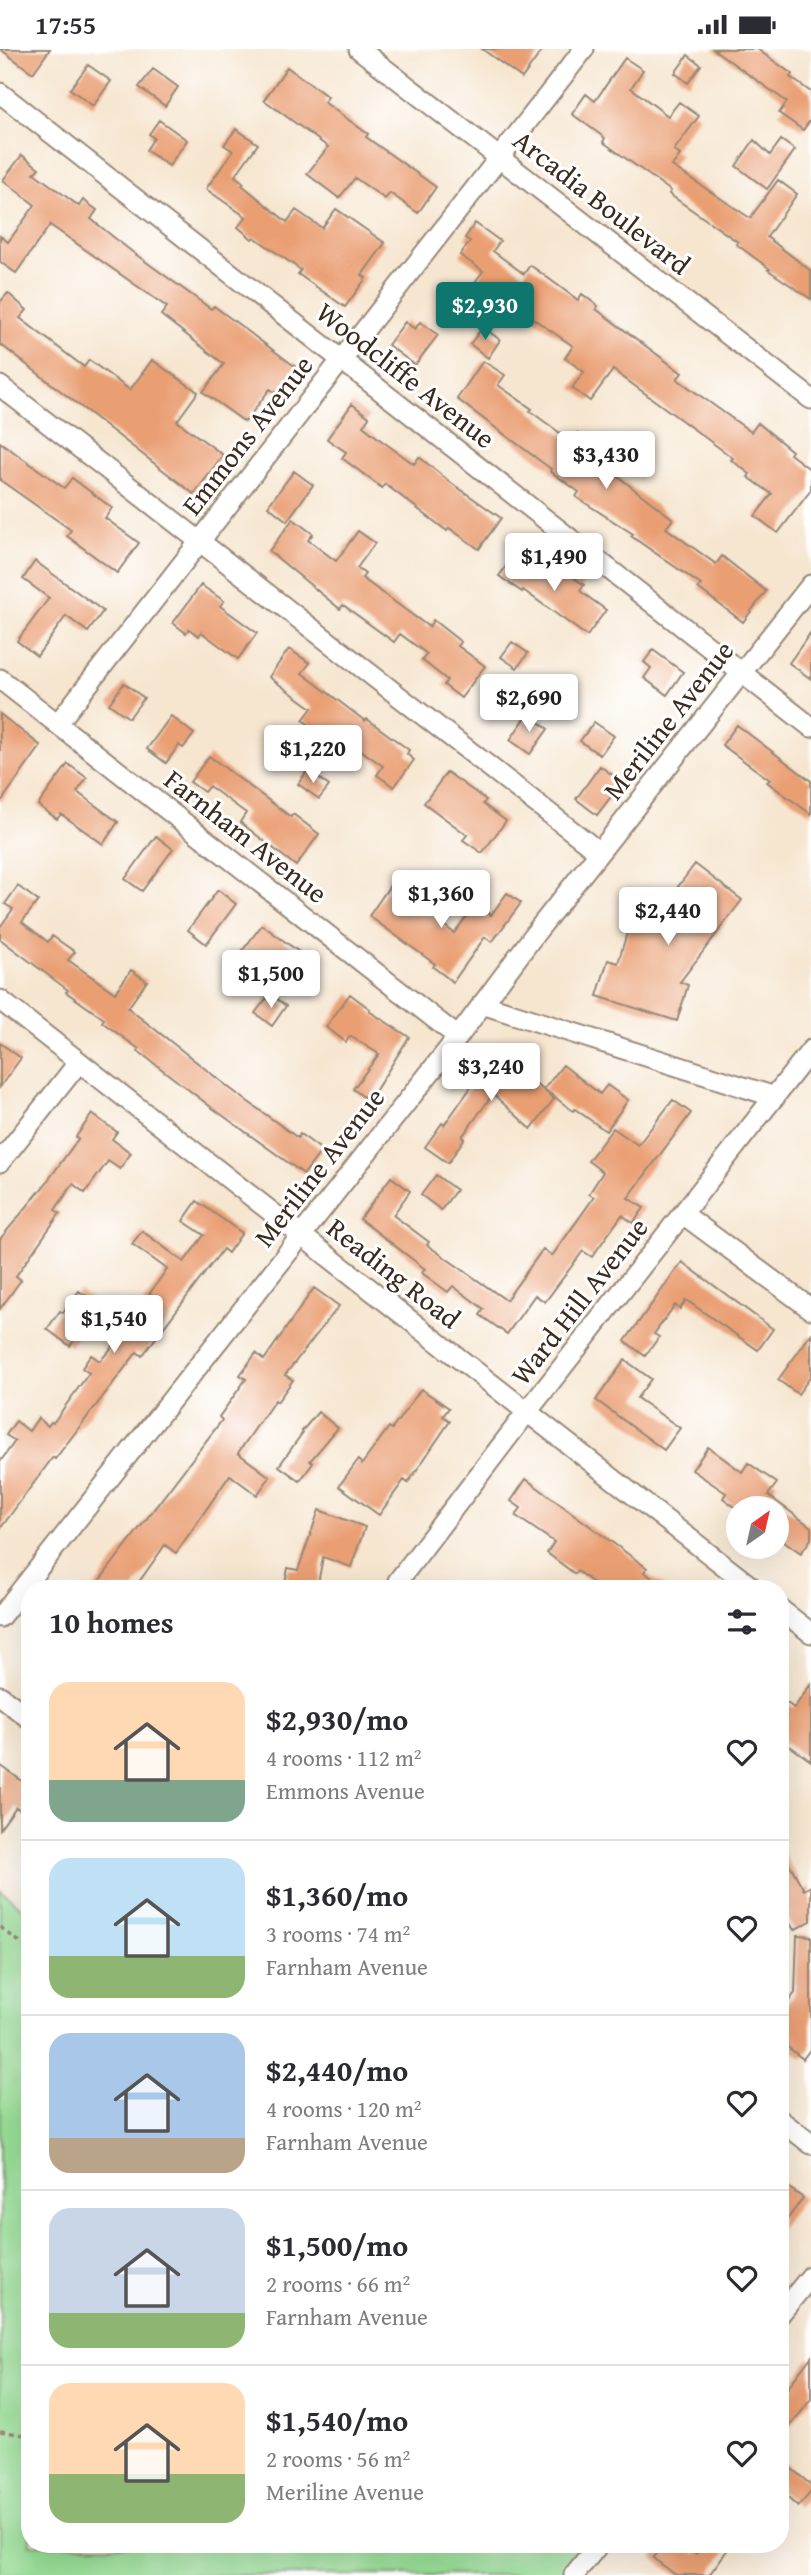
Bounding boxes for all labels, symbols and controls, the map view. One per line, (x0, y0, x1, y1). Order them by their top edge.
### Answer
text: 17:55 (35, 5, 96, 44)
street label: Arcadia Boulevard (505, 119, 700, 284)
pin: $2,930 (428, 282, 542, 342)
text: $2,930 (452, 288, 518, 321)
street label: Woodcliffe Avenue (308, 292, 505, 458)
street label: Emmons Avenue (171, 346, 322, 523)
pin: $3,430 (549, 431, 663, 491)
text: $3,430 (573, 437, 639, 470)
pin: $1,490 (497, 533, 611, 593)
text: $1,490 (521, 539, 587, 572)
street label: Meriline Avenue (592, 631, 743, 808)
pin: $2,690 (472, 675, 586, 734)
text: $2,690 (496, 680, 562, 713)
pin: $1,220 (256, 725, 370, 785)
text: $1,220 (280, 731, 346, 764)
street label: Farnham Avenue (156, 759, 337, 912)
pin: $1,360 (384, 871, 498, 930)
text: $1,360 (408, 876, 474, 909)
pin: $2,440 (611, 887, 725, 947)
text: $2,440 (635, 893, 701, 926)
pin: $1,500 (214, 951, 328, 1010)
text: $1,500 (238, 956, 304, 989)
pin: $3,240 (434, 1044, 548, 1103)
text: $3,240 (458, 1049, 524, 1082)
street label: Meriline Avenue (243, 1078, 394, 1255)
street label: Reading Road (319, 1207, 470, 1338)
street label: Ward Hill Avenue (500, 1208, 657, 1393)
pin: $1,540 (57, 1295, 171, 1355)
text: $1,540 (81, 1301, 147, 1334)
north arrow (726, 1496, 789, 1559)
map controls (726, 1496, 789, 1559)
text: 10 homes (49, 1600, 174, 1644)
icon: filters (723, 1603, 761, 1641)
text: $2,930/mo (266, 1697, 408, 1741)
icon: home (105, 1710, 189, 1794)
icon: heart (723, 1733, 761, 1771)
text: 4 rooms · 112 m² (266, 1741, 421, 1774)
text: Emmons Avenue (266, 1774, 425, 1807)
text: $1,360/mo (266, 1873, 408, 1917)
icon: home (105, 1886, 189, 1970)
icon: heart (723, 1909, 761, 1947)
text: 3 rooms · 74 m² (266, 1917, 410, 1950)
text: Farnham Avenue (266, 1950, 428, 1983)
text: $2,440/mo (266, 2048, 408, 2092)
icon: home (105, 2061, 189, 2145)
icon: heart (723, 2084, 761, 2122)
text: 4 rooms · 120 m² (266, 2092, 421, 2125)
text: Farnham Avenue (266, 2125, 428, 2158)
text: $1,500/mo (266, 2223, 408, 2267)
icon: home (105, 2236, 189, 2320)
icon: heart (723, 2259, 761, 2297)
text: 2 rooms · 66 m² (266, 2267, 410, 2300)
text: Farnham Avenue (266, 2300, 428, 2333)
text: $1,540/mo (266, 2398, 408, 2442)
icon: home (105, 2411, 189, 2495)
icon: heart (723, 2434, 761, 2472)
text: 2 rooms · 56 m² (266, 2442, 410, 2475)
text: Meriline Avenue (266, 2475, 424, 2508)

